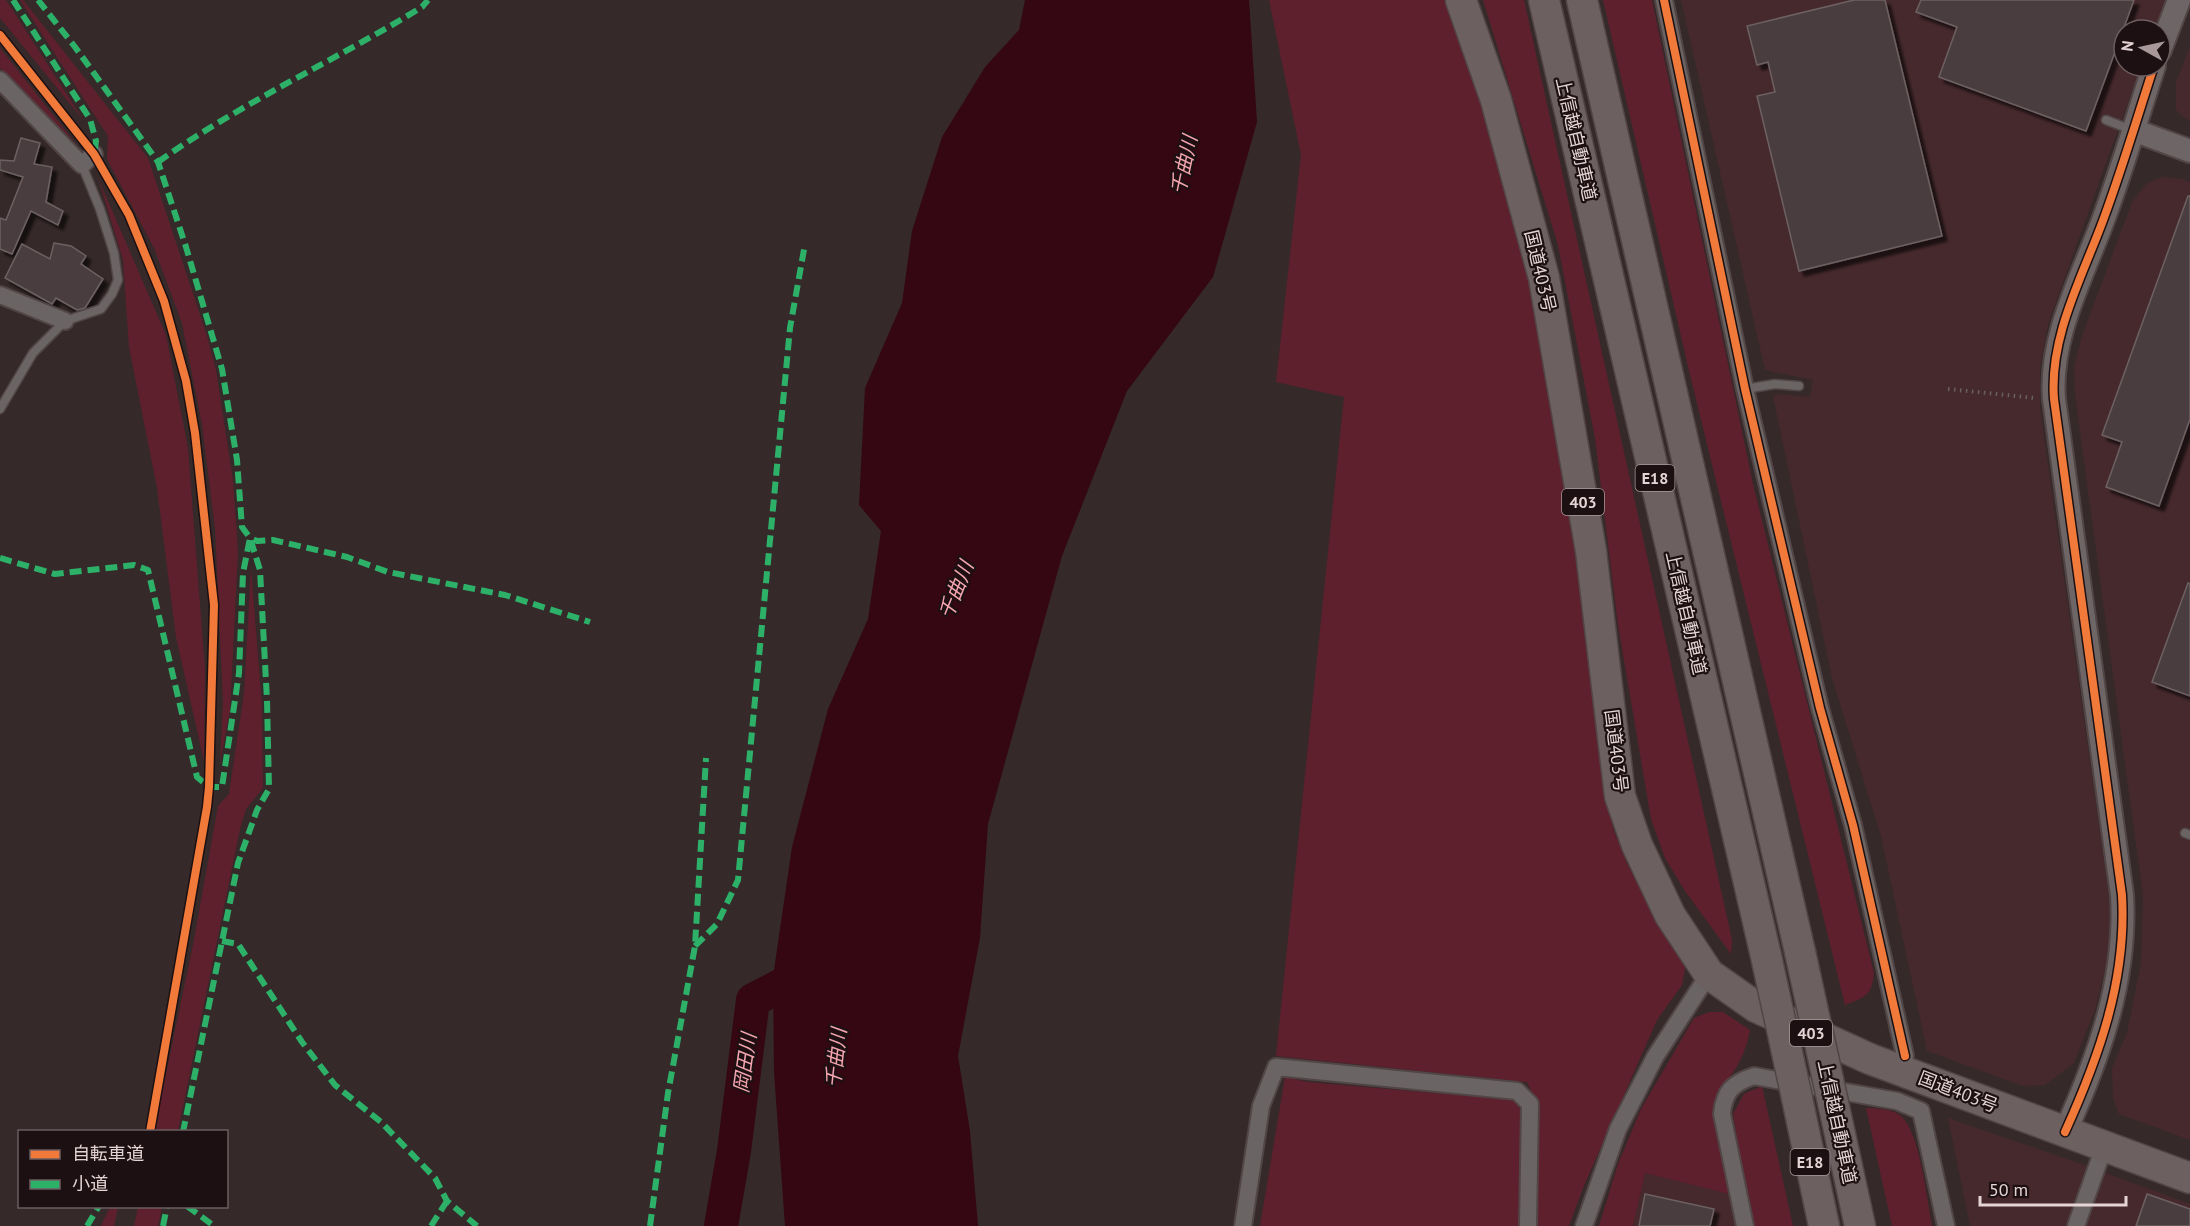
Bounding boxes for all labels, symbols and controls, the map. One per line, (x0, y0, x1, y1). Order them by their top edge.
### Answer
north arrow (2112, 18, 2172, 78)
text: N (2117, 39, 2138, 53)
street label: 上信越自動車道 (1551, 75, 1602, 203)
water label: 千曲川 (1165, 131, 1203, 197)
street label: 国道403号 (1520, 228, 1561, 314)
road number: E18 (1636, 465, 1674, 491)
road number: 403 (1562, 489, 1604, 515)
street label: 上信越自動車道 (1661, 549, 1712, 677)
water label: 千曲川 (933, 555, 980, 623)
street label: 国道403号 (1600, 708, 1633, 794)
road number: 403 (1790, 1020, 1832, 1046)
water label: 千曲川 (820, 1025, 852, 1089)
water label: 岡田川 (728, 1030, 762, 1095)
street label: 上信越自動車道 (1813, 1058, 1862, 1186)
street label: 国道403号 (1915, 1066, 2001, 1117)
legend (18, 1130, 228, 1208)
text: 自転車道 (72, 1142, 144, 1165)
road number: E18 (1790, 1149, 1830, 1175)
scale bar (1980, 1169, 2126, 1207)
text: 小道 (72, 1172, 108, 1195)
text: 50 m (1989, 1178, 2028, 1201)

